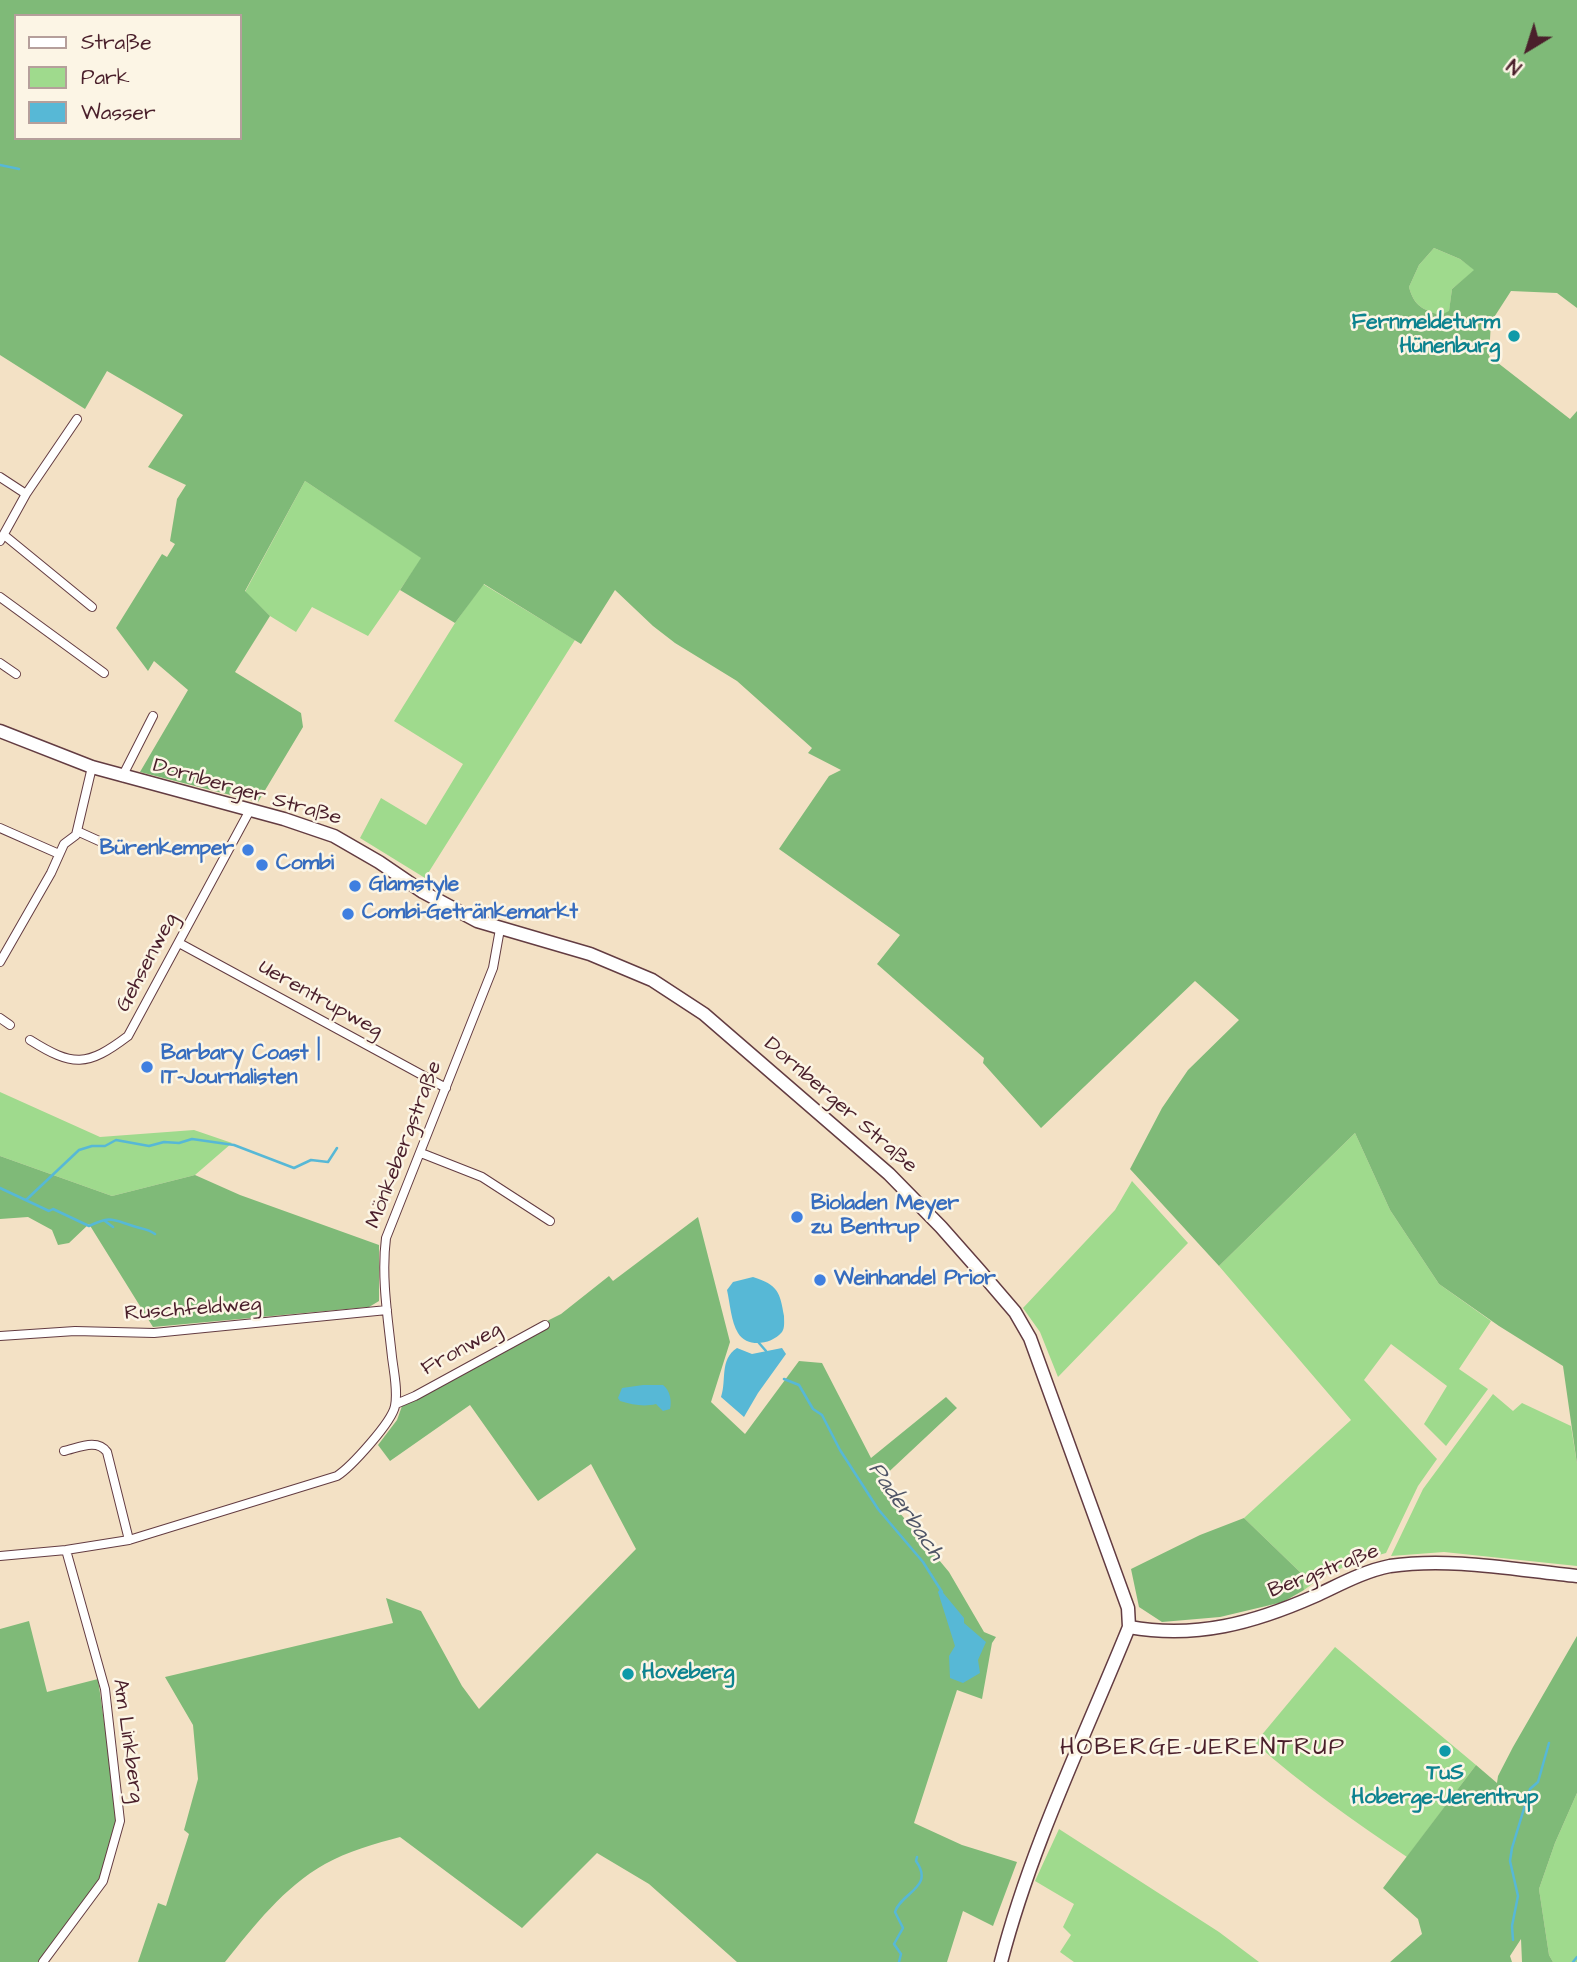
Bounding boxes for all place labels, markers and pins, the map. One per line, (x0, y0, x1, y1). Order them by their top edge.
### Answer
place label: Fernmeldeturm Hünenburg (1352, 311, 1500, 361)
marker: Fernmeldeturm Hünenburg (1506, 328, 1522, 344)
place label: Bürenkemper (100, 837, 234, 863)
marker: Bürenkemper (240, 842, 256, 858)
place label: Combi (276, 852, 334, 878)
marker: Combi (254, 857, 270, 873)
place label: Glamstyle (369, 873, 459, 899)
marker: Glamstyle (347, 878, 363, 894)
place label: Combi-Getränkemarkt (362, 901, 578, 927)
marker: Combi-Getränkemarkt (340, 906, 356, 922)
place label: Barbary Coast | IT-Journalisten (161, 1042, 320, 1092)
marker: Barbary Coast | IT-Journalisten (139, 1059, 155, 1075)
place label: Bioladen Meyer zu Bentrup (811, 1192, 959, 1242)
marker: Bioladen Meyer zu Bentrup (789, 1209, 805, 1225)
place label: Weinhandel Prior (834, 1267, 996, 1293)
marker: Weinhandel Prior (812, 1272, 828, 1288)
place label: Hoveberg (642, 1661, 734, 1687)
marker: Hoveberg (620, 1666, 636, 1682)
marker: TuS Hoberge-Uerentrup (1437, 1743, 1453, 1759)
place label: TuS Hoberge-Uerentrup (1351, 1762, 1539, 1812)

